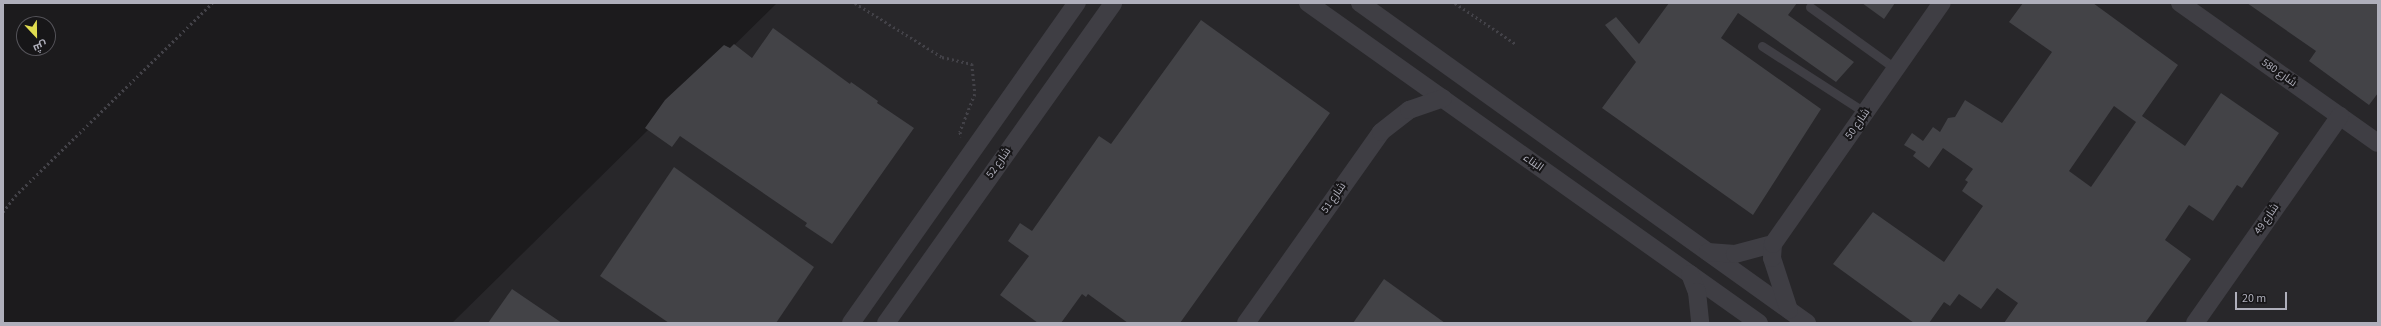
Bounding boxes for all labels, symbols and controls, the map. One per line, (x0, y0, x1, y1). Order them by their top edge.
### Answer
north arrow (16, 16, 56, 56)
text: ش (31, 37, 50, 56)
street label: شارع 580 (2259, 56, 2299, 90)
street label: شارع 50 (1843, 106, 1873, 142)
street label: شارع 52 (984, 145, 1014, 181)
street label: البناء (1520, 151, 1546, 175)
street label: شارع 51 (1319, 180, 1349, 216)
street label: شارع 49 (2252, 201, 2282, 237)
scale bar (2237, 284, 2289, 310)
text: 20 m (2242, 290, 2266, 307)

